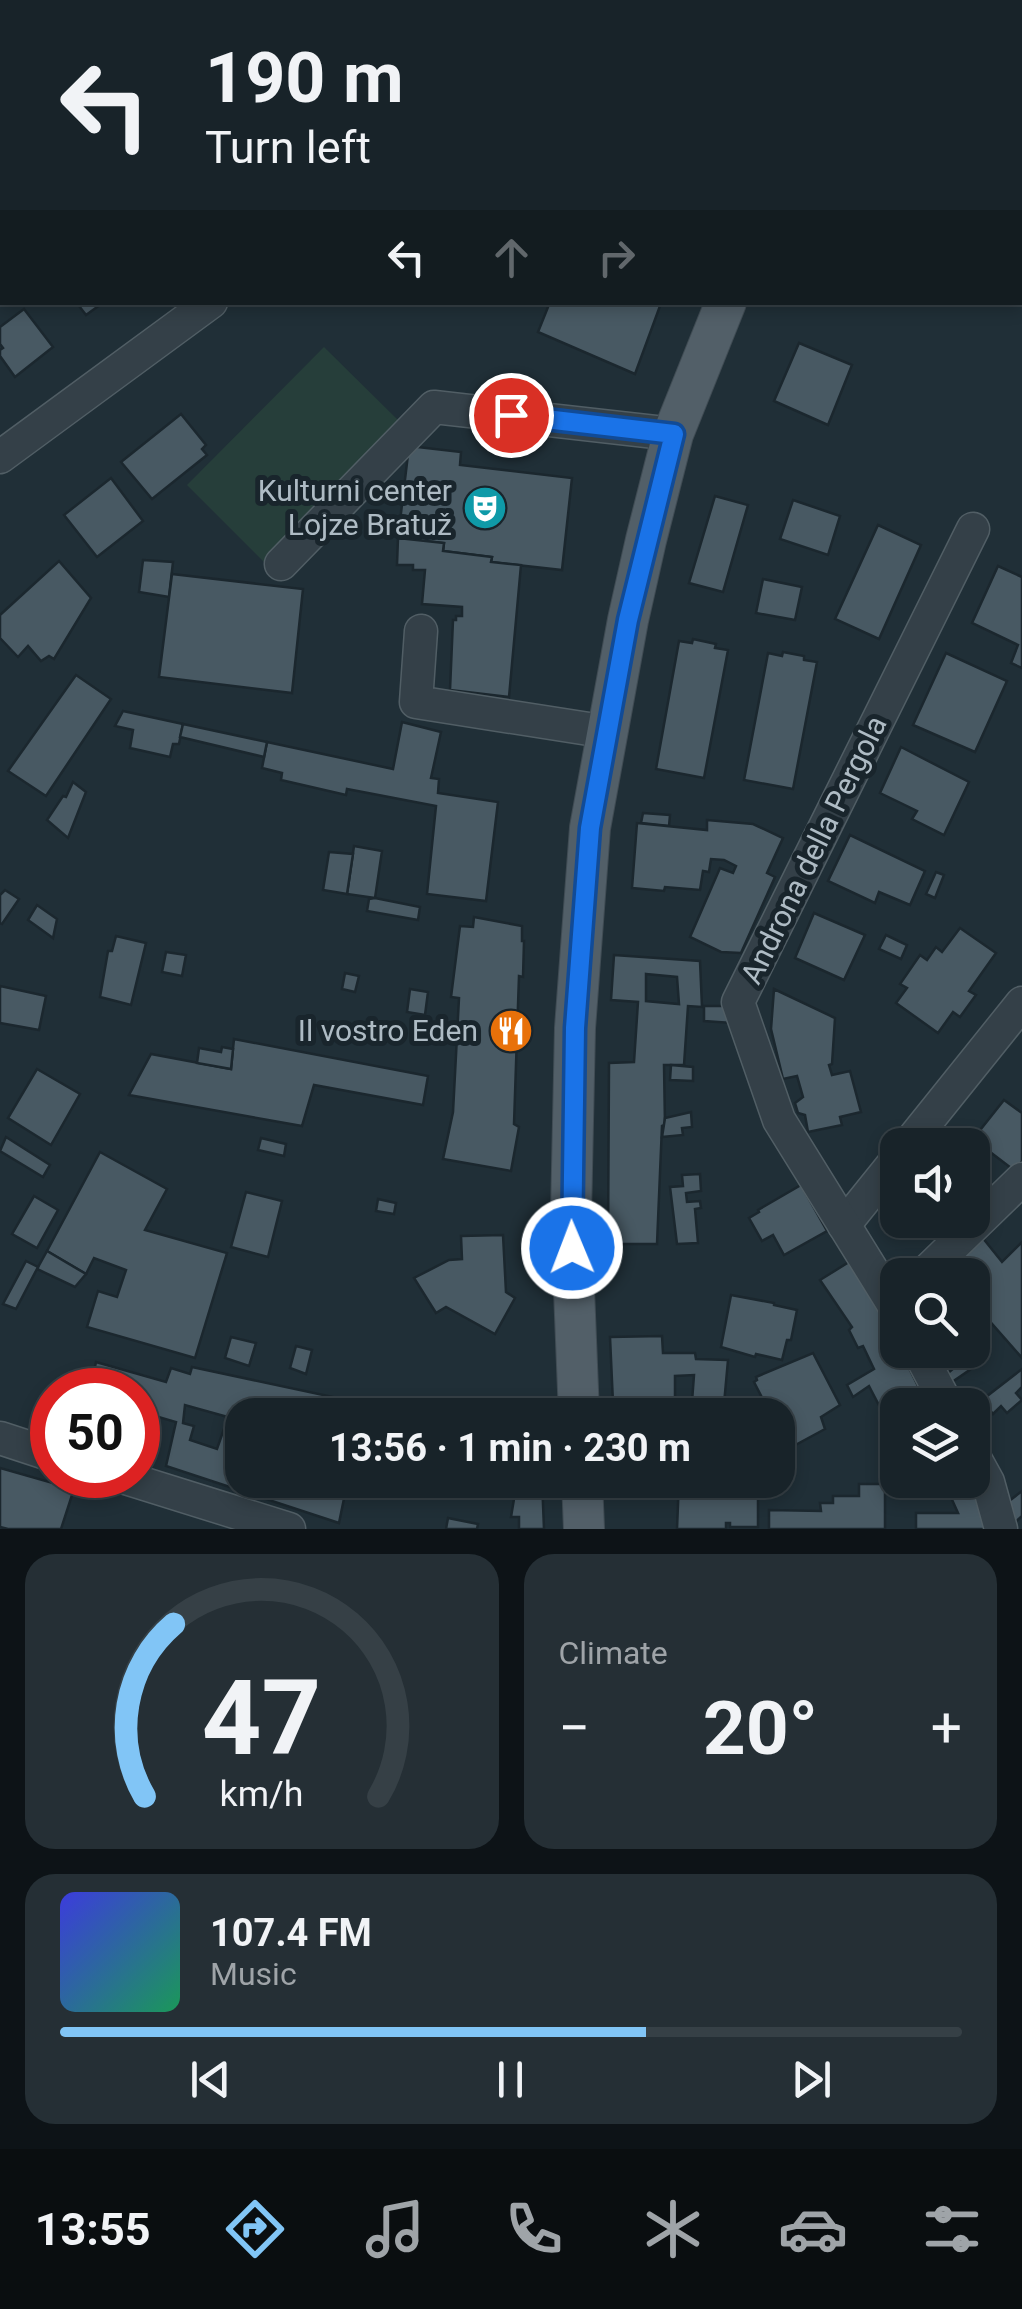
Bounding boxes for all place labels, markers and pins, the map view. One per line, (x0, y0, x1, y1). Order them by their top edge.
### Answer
pin (469, 373, 554, 458)
place label: Kulturni center Lojze Bratuž (258, 473, 452, 542)
theatre icon: Kulturni center Lojze Bratuž (462, 485, 508, 531)
restaurant icon: Il vostro Eden (488, 1008, 534, 1054)
place label: Il vostro Eden (298, 1013, 478, 1048)

